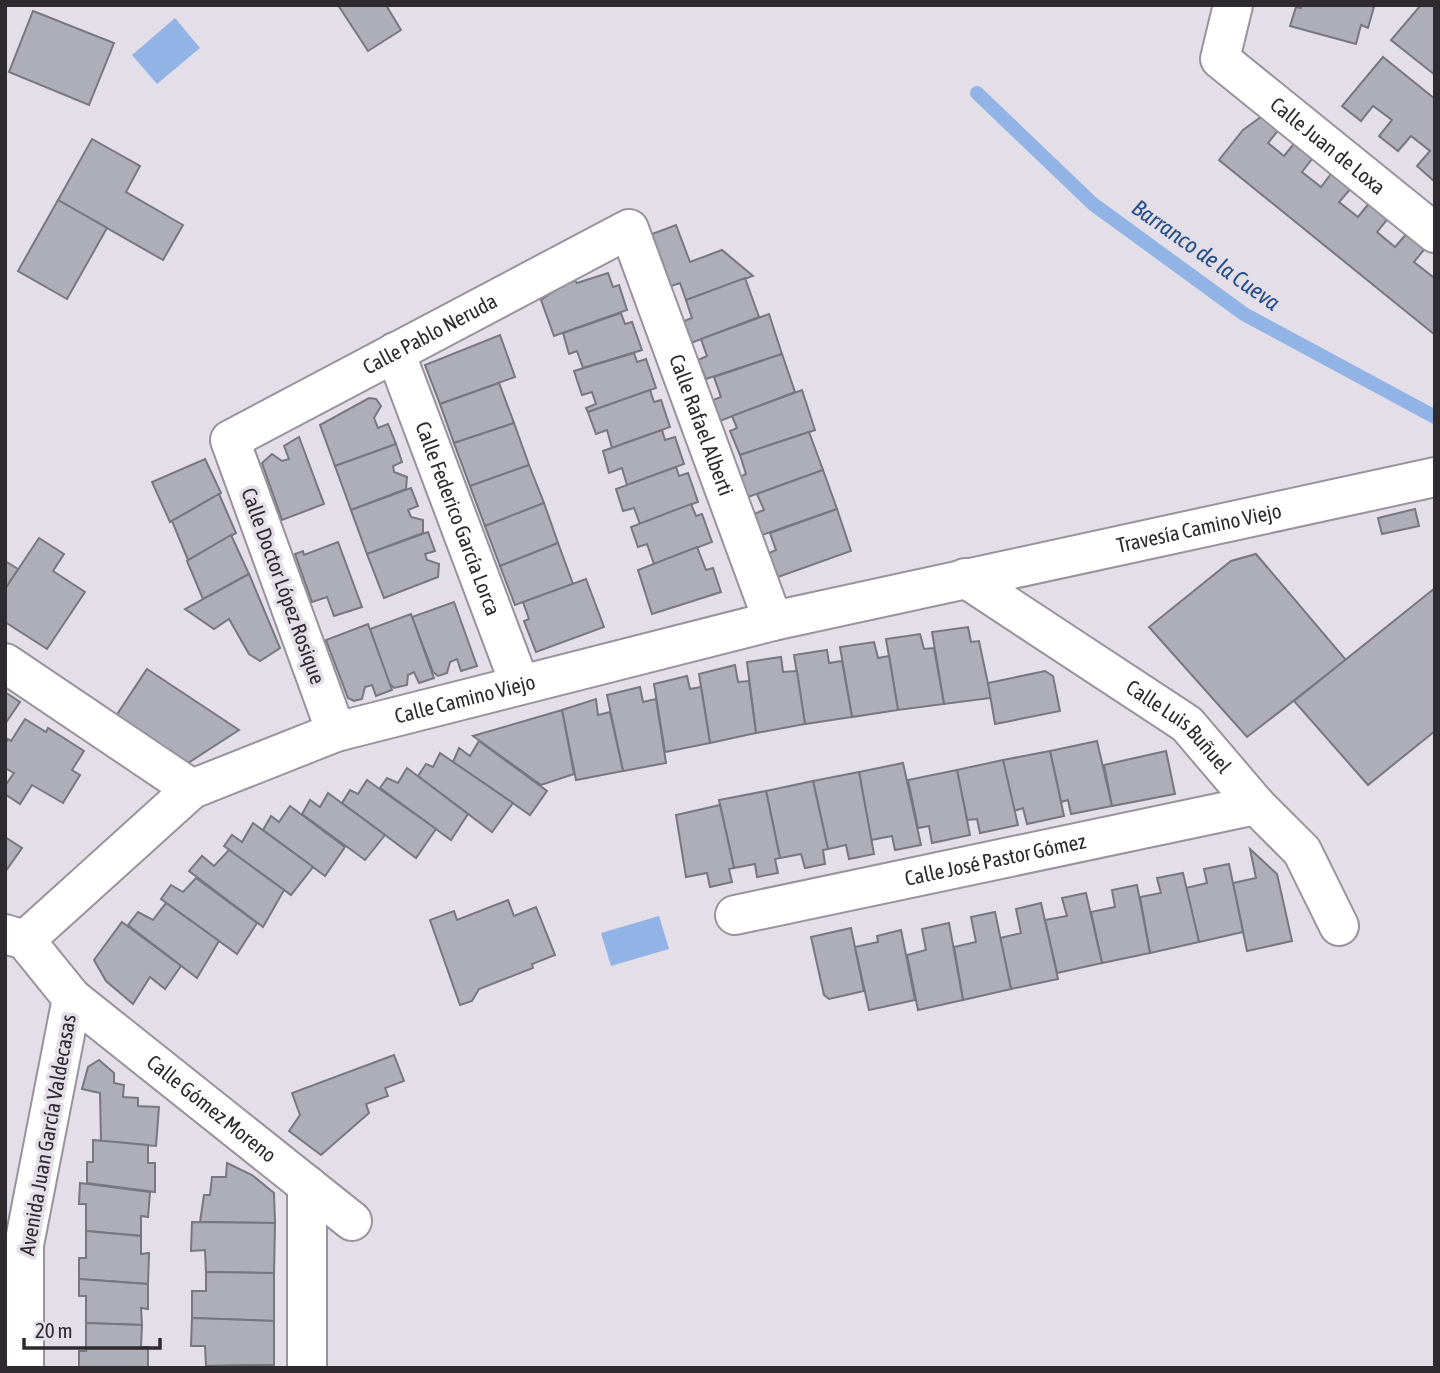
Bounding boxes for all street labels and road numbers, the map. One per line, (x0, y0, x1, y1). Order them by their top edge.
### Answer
street label: Calle Juan de Loxa (1266, 92, 1391, 199)
street label: Calle Pablo Neruda (358, 288, 501, 379)
street label: Calle Rafael Alberti (665, 351, 739, 499)
street label: Calle Federico García Lorca (411, 418, 506, 619)
street label: Calle Doctor López Rosique (237, 484, 331, 687)
street label: Travesía Camino Viejo (1114, 498, 1284, 557)
street label: Calle Camino Viejo (392, 669, 537, 728)
street label: Calle Luis Buñuel (1122, 674, 1237, 778)
street label: Calle José Pastor Gómez (902, 828, 1088, 890)
street label: Avenida Juan García Valdecasas (14, 1013, 80, 1257)
street label: Calle Gómez Moreno (142, 1049, 281, 1167)

